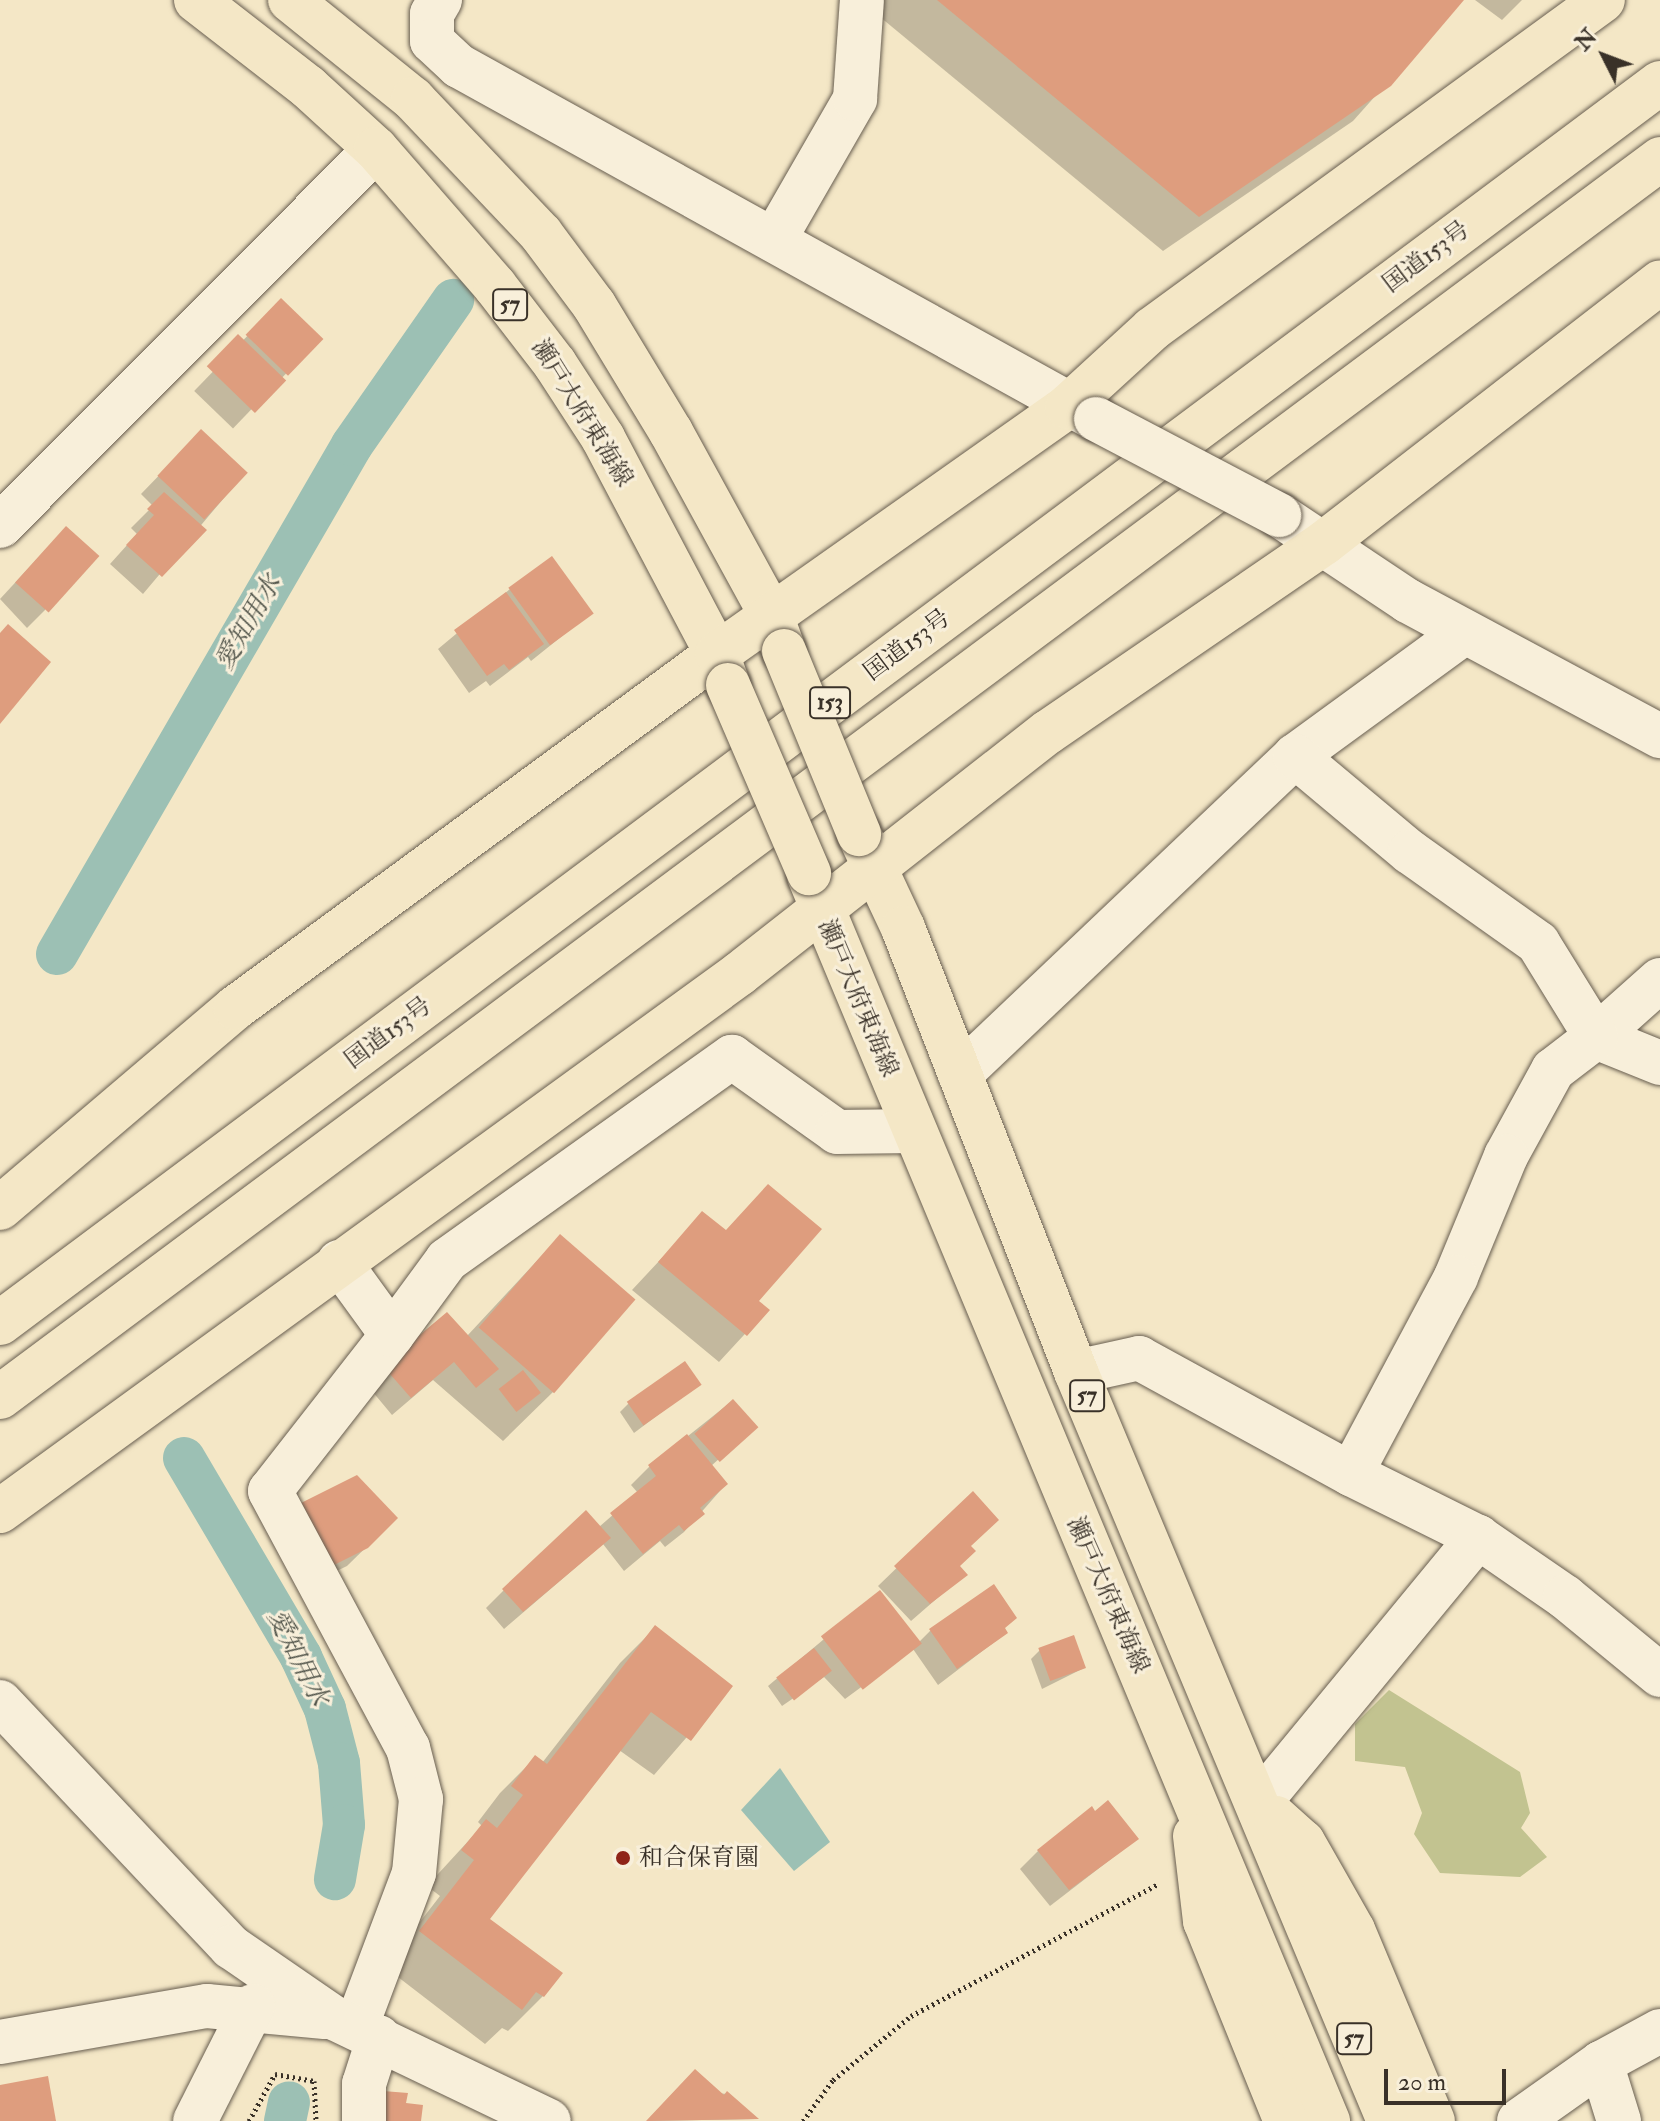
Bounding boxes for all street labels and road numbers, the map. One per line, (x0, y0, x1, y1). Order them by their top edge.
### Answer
street label: 国道153号 (1377, 215, 1475, 299)
road number: 57 (492, 287, 528, 323)
street label: 瀬戸大府東海線 (525, 334, 639, 492)
street label: 国道153号 (858, 603, 956, 687)
road number: 153 (808, 685, 852, 721)
street label: 瀬戸大府東海線 (812, 915, 904, 1081)
street label: 国道153号 (339, 991, 437, 1075)
road number: 57 (1069, 1378, 1105, 1414)
street label: 瀬戸大府東海線 (1061, 1512, 1155, 1678)
road number: 57 (1336, 2021, 1372, 2057)

